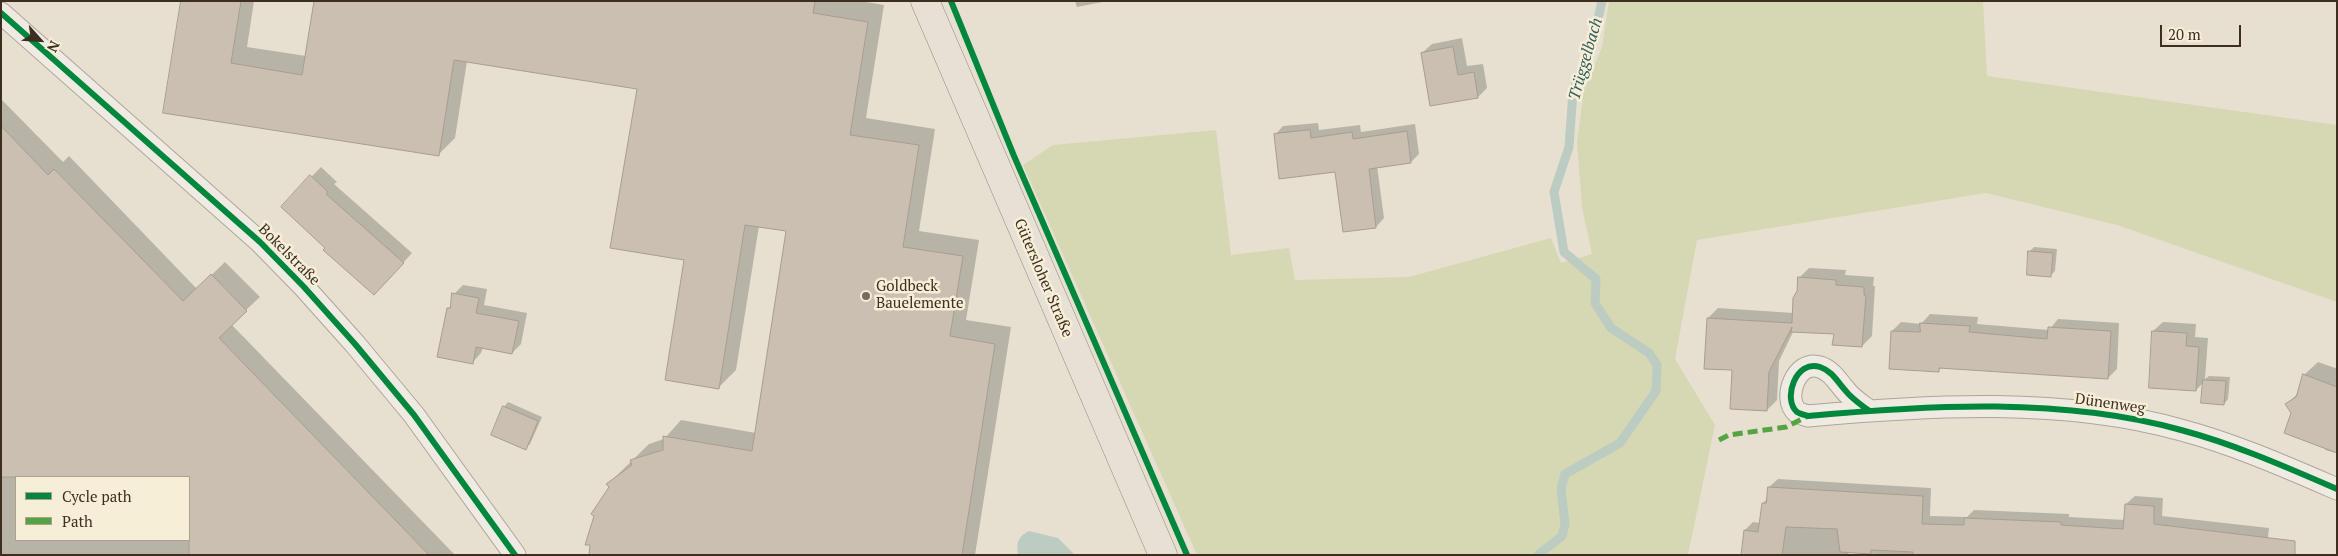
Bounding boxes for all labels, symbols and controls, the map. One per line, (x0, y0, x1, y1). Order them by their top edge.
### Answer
north arrow (15, 15, 65, 65)
scale bar (2163, 15, 2244, 47)
water label: Trüggelbach (1565, 16, 1607, 102)
text: 20 m (2168, 24, 2201, 44)
text: N (43, 38, 65, 56)
street label: Gütersloher Straße (1010, 216, 1076, 340)
street label: Bokelstraße (254, 220, 324, 290)
place label: Goldbeck Bauelemente (876, 278, 964, 313)
marker: Goldbeck Bauelemente (860, 290, 872, 302)
street label: Dünenweg (2074, 390, 2146, 418)
legend (15, 476, 190, 541)
text: Cycle path (62, 486, 132, 506)
text: Path (62, 511, 93, 531)

